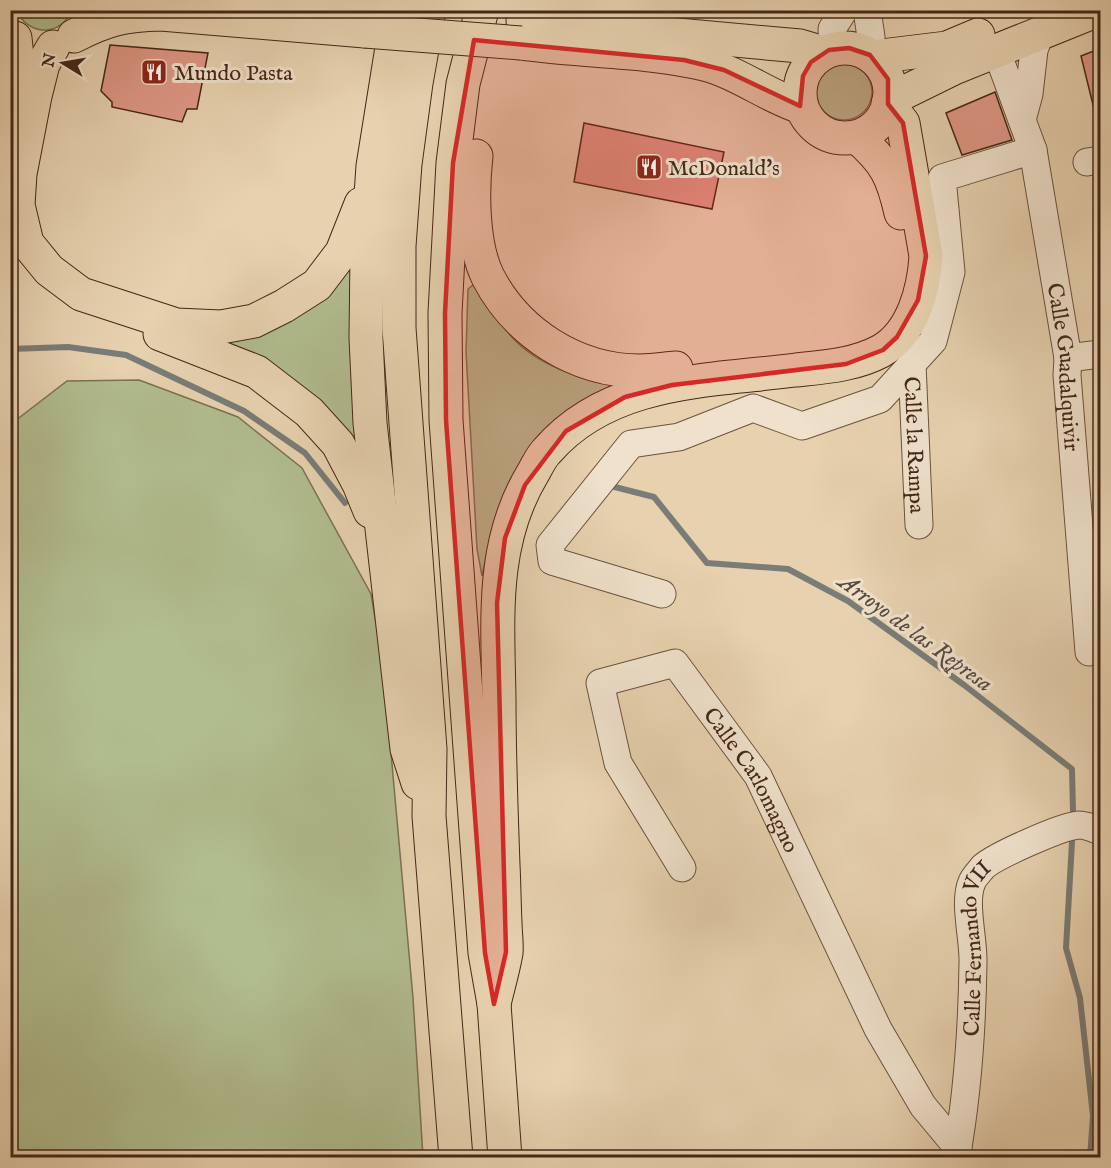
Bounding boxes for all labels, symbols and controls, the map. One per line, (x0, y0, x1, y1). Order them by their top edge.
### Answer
north arrow (33, 33, 93, 93)
text: N (39, 52, 61, 70)
restaurant icon: Mundo Pasta (139, 57, 169, 87)
place label: Mundo Pasta (174, 60, 293, 88)
restaurant icon: McDonald's (634, 152, 664, 182)
place label: McDonald's (668, 155, 780, 183)
street label: Calle Guadalquivir (1040, 281, 1085, 452)
street label: Calle la Rampa (897, 376, 931, 515)
water label: Arroyo de las Represa (829, 565, 999, 700)
street label: Calle Carlomagno (696, 702, 804, 858)
street label: Calle Fernando VII (956, 855, 997, 1037)

